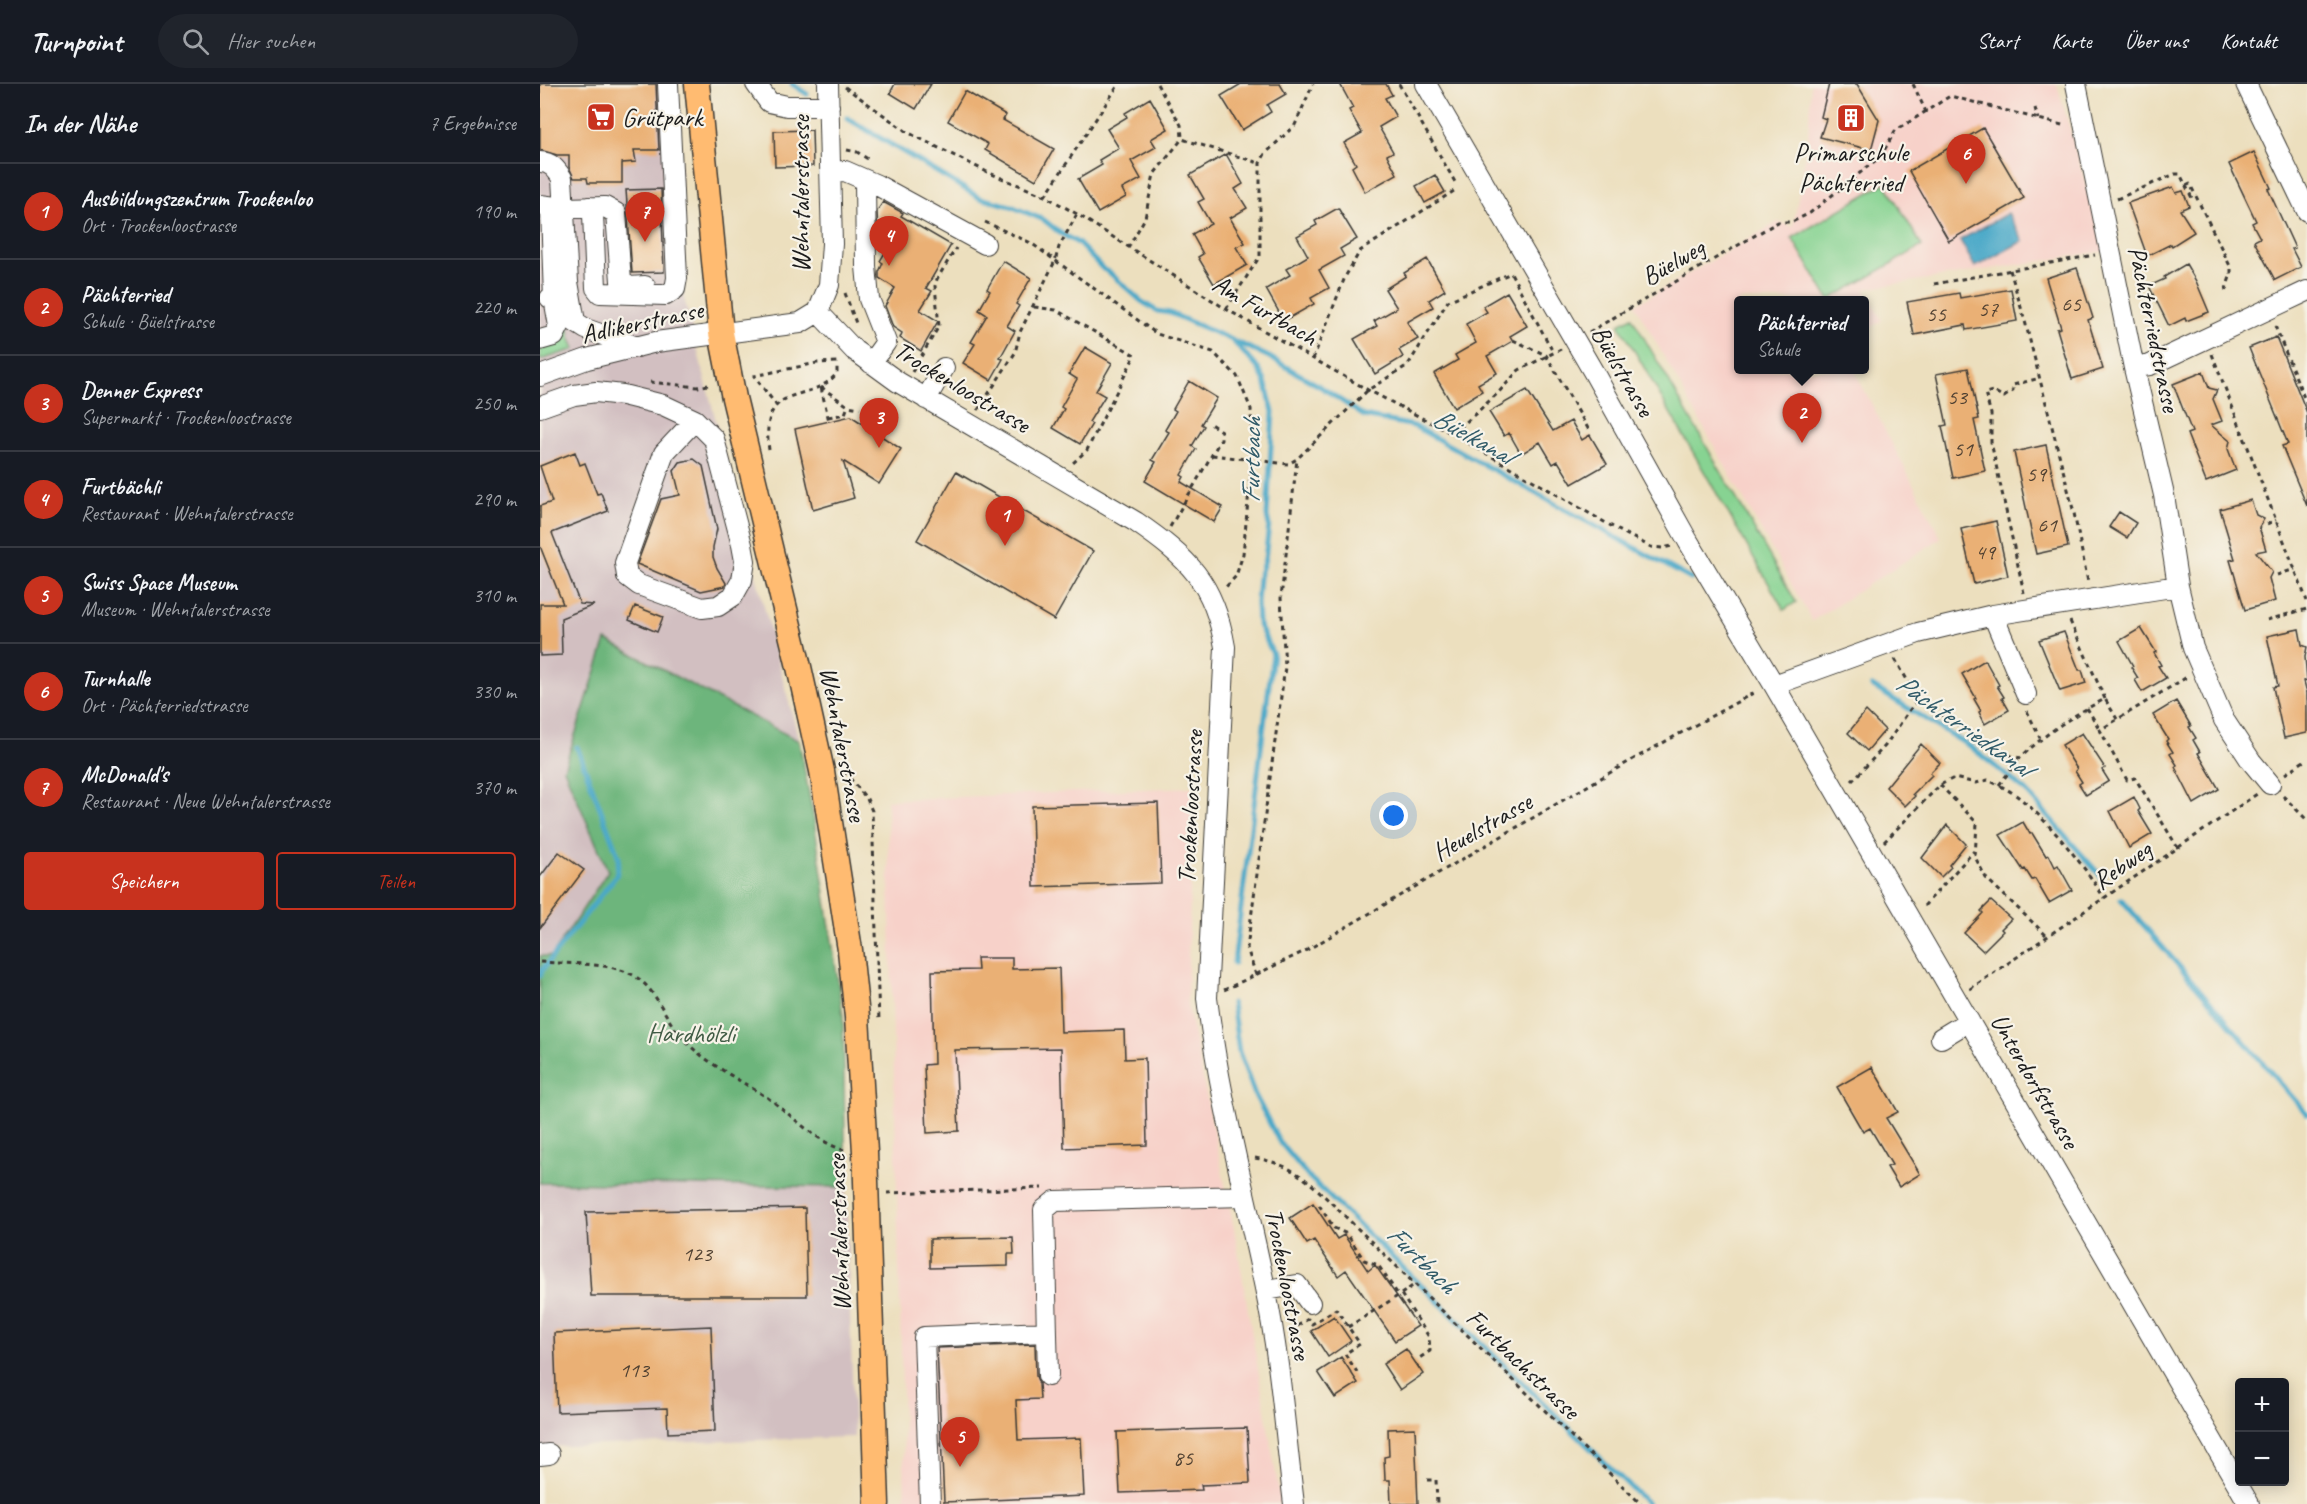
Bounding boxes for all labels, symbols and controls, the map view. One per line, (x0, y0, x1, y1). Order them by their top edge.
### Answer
search box (158, 14, 578, 68)
text: Turnpoint (30, 24, 122, 59)
icon: search (179, 25, 212, 58)
text: Hier suchen (227, 27, 315, 55)
text: Start (1977, 28, 2018, 54)
text: Karte (2051, 28, 2092, 54)
text: Über uns (2125, 28, 2188, 54)
text: Kontakt (2221, 28, 2277, 54)
supermarket icon: Grütpark (585, 101, 617, 133)
place label: Grütpark (622, 101, 705, 134)
building icon: Primarschule Pächterried (1835, 102, 1867, 134)
text: In der Nähe (24, 107, 136, 140)
text: 7 Ergebnisse (429, 111, 516, 136)
street label: Wehntalerstrasse (784, 114, 817, 272)
pin: 6 (1946, 135, 1986, 184)
place label: Primarschule Pächterried (1794, 136, 1911, 199)
text: Ausbildungszentrum Trockenloo (81, 185, 312, 213)
pin: 7 (626, 192, 664, 242)
text: 1 (39, 199, 48, 224)
text: 190 m (473, 199, 516, 224)
text: Ort · Trockenloostrasse (81, 213, 236, 238)
pin: 4 (870, 216, 908, 266)
street label: Büelweg (1636, 230, 1712, 293)
street label: Pächterriedstrasse (2120, 243, 2188, 416)
street label: Am Furtbach (1207, 267, 1324, 354)
text: Pächterried (81, 281, 170, 309)
house number: 65 (2061, 290, 2082, 318)
street label: Adlikerstrasse (578, 292, 708, 351)
text: 2 (39, 295, 48, 320)
text: 220 m (473, 295, 516, 320)
house number: 57 (1978, 295, 1999, 323)
popup (1734, 296, 1869, 374)
house number: 55 (1926, 300, 1947, 328)
text: Schule · Büelstrasse (81, 309, 214, 334)
text: Pächterried (1757, 309, 1846, 337)
street label: Büelstrasse (1584, 320, 1663, 424)
street label: Trockenloostrasse (888, 333, 1038, 441)
text: Schule (1757, 337, 1800, 362)
text: Denner Express (81, 377, 201, 405)
house number: 53 (1947, 383, 1969, 411)
text: 3 (39, 391, 48, 416)
text: 250 m (473, 391, 516, 416)
pin: 2 (1782, 394, 1822, 443)
pin: 3 (860, 398, 898, 448)
water label: Büelkanal (1427, 400, 1527, 476)
text: Supermarkt · Trockenloostrasse (81, 405, 291, 430)
water label: Furtbach (1233, 415, 1269, 503)
house number: 51 (1953, 435, 1974, 463)
house number: 59 (2026, 460, 2048, 488)
text: Furtbächli (81, 473, 160, 501)
text: 4 (39, 487, 48, 512)
text: 290 m (473, 487, 516, 512)
pin: 1 (986, 496, 1024, 546)
text: Restaurant · Wehntalerstrasse (81, 501, 293, 526)
house number: 61 (2037, 511, 2058, 539)
house number: 49 (1975, 538, 1997, 566)
text: Swiss Space Museum (81, 569, 237, 597)
text: 5 (39, 583, 48, 608)
text: 310 m (473, 583, 516, 608)
text: Museum · Wehntalerstrasse (81, 597, 270, 622)
street label: Wehntalerstrasse (812, 664, 874, 826)
text: Turnhalle (81, 665, 150, 693)
water label: Pächterriedkanal (1890, 666, 2045, 789)
text: 6 (39, 679, 48, 704)
text: 330 m (473, 679, 516, 704)
text: Ort · Pächterriedstrasse (81, 693, 248, 718)
street label: Trockenloostrasse (1170, 728, 1211, 884)
text: McDonald's (81, 761, 168, 789)
text: 7 (39, 775, 48, 800)
text: 370 m (473, 775, 516, 800)
street label: Heuelstrasse (1426, 784, 1539, 869)
text: Restaurant · Neue Wehntalerstrasse (81, 789, 330, 814)
your location (1379, 801, 1408, 830)
street label: Rebweg (2086, 832, 2159, 897)
button: Speichern (24, 852, 264, 910)
button: Teilen (276, 852, 516, 910)
street label: Unterdorfstrasse (1983, 1008, 2088, 1157)
park label: Hardhölzli (647, 1017, 738, 1050)
street label: Wehntalerstrasse (820, 1153, 858, 1312)
street label: Trockenloostrasse (1257, 1206, 1319, 1364)
water label: Furtbach (1380, 1217, 1466, 1302)
house number: 123 (682, 1240, 714, 1268)
street label: Furtbachstrasse (1459, 1302, 1589, 1428)
house number: 113 (619, 1356, 651, 1384)
map controls (2235, 1378, 2289, 1486)
button: + (2235, 1378, 2289, 1432)
pin: 5 (940, 1418, 980, 1467)
button: − (2235, 1432, 2289, 1486)
house number: 85 (1173, 1444, 1194, 1472)

